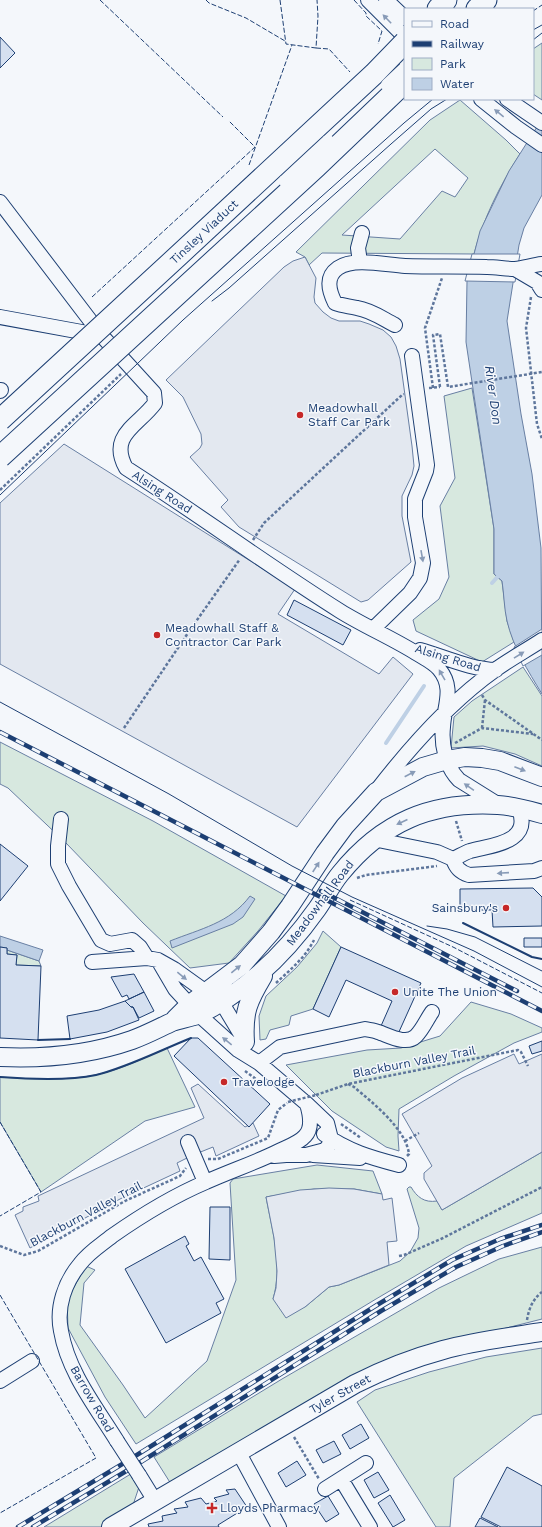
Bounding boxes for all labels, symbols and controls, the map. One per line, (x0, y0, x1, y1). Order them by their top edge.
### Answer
legend (404, 8, 534, 100)
one-way arrow (382, 14, 391, 24)
text: Road (440, 17, 469, 31)
text: Railway (440, 37, 485, 51)
text: Park (440, 57, 466, 71)
text: Water (440, 77, 475, 91)
one-way arrow (493, 109, 504, 117)
street label: Tinsley Viaduct (167, 197, 241, 267)
water label: River Don (482, 365, 505, 426)
place label: Meadowhall Staff Car Park (308, 401, 390, 429)
marker: Meadowhall Staff Car Park (295, 410, 305, 420)
street label: Alsing Road (130, 468, 194, 516)
one-way arrow (419, 550, 425, 562)
place label: Meadowhall Staff & Contractor Car Park (165, 621, 282, 649)
marker: Meadowhall Staff & Contractor Car Park (152, 630, 162, 640)
street label: Alsing Road (413, 641, 483, 675)
one-way arrow (514, 651, 524, 659)
one-way arrow (438, 669, 445, 680)
one-way arrow (515, 766, 527, 772)
one-way arrow (404, 770, 416, 777)
one-way arrow (463, 783, 474, 791)
one-way arrow (397, 819, 408, 825)
street label: Meadowhall Road (283, 858, 357, 948)
one-way arrow (312, 862, 320, 872)
one-way arrow (497, 869, 510, 876)
place label: Sainsbury's (432, 901, 498, 915)
marker: Sainsbury's (501, 903, 511, 913)
one-way arrow (231, 965, 242, 974)
one-way arrow (177, 972, 187, 980)
place label: Unite The Union (403, 985, 497, 999)
marker: Unite The Union (390, 987, 400, 997)
one-way arrow (221, 1037, 232, 1045)
street label: Blackburn Valley Trail (351, 1043, 477, 1081)
place label: Travelodge (232, 1075, 295, 1089)
marker: Travelodge (219, 1077, 229, 1087)
street label: Blackburn Valley Trail (28, 1178, 145, 1250)
street label: Barrow Road (67, 1363, 117, 1435)
street label: Tyler Street (307, 1371, 373, 1417)
place label: Lloyds Pharmacy (220, 1501, 320, 1515)
marker: Lloyds Pharmacy (207, 1503, 217, 1513)

